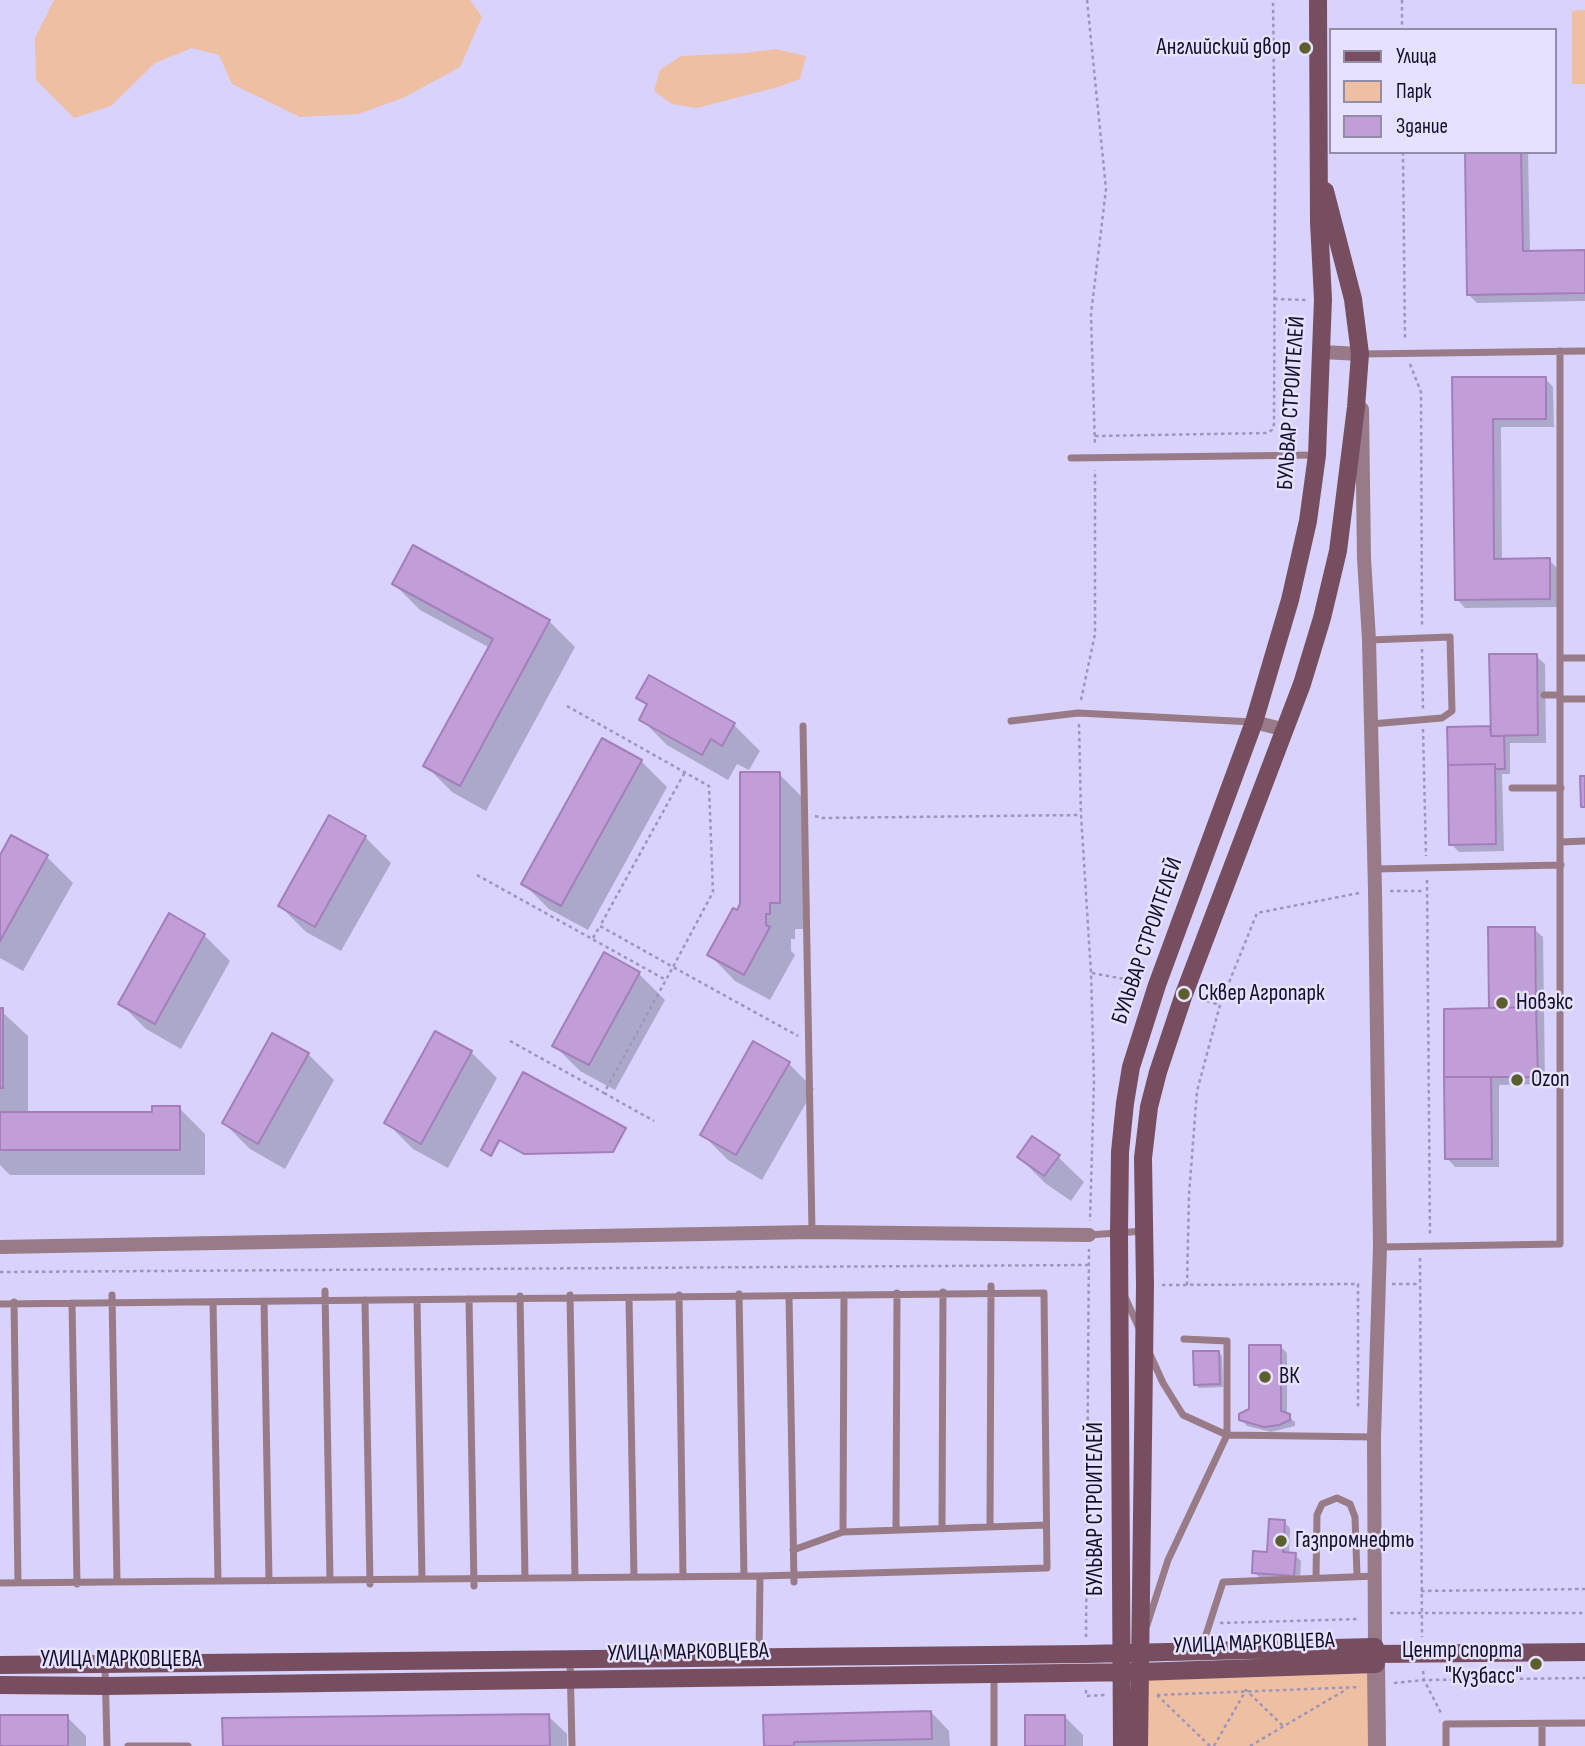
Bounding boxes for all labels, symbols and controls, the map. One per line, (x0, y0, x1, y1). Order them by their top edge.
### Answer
legend (1330, 28, 1557, 154)
place label: Английский двор (1156, 34, 1291, 62)
marker: Английский двор (1297, 40, 1313, 56)
text: Улица (1396, 44, 1437, 69)
text: Парк (1396, 79, 1431, 104)
text: Здание (1396, 114, 1448, 139)
street label: БУЛЬВАР СТРОИТЕЛЕЙ (1272, 315, 1312, 491)
street label: БУЛЬВАР СТРОИТЕЛЕЙ (1107, 854, 1189, 1028)
place label: Сквер Агропарк (1198, 980, 1325, 1008)
marker: Сквер Агропарк (1176, 986, 1192, 1002)
place label: Новэкс (1516, 989, 1573, 1017)
marker: Новэкс (1494, 995, 1510, 1011)
place label: Ozon (1531, 1066, 1570, 1094)
marker: Ozon (1509, 1072, 1525, 1088)
place label: ВК (1279, 1363, 1300, 1391)
marker: ВК (1257, 1369, 1273, 1385)
street label: БУЛЬВАР СТРОИТЕЛЕЙ (1082, 1422, 1110, 1596)
place label: Газпромнефть (1295, 1527, 1414, 1555)
marker: Газпромнефть (1273, 1533, 1289, 1549)
street label: УЛИЦА МАРКОВЦЕВА (1173, 1627, 1335, 1661)
place label: Центр спорта "Кузбасс" (1402, 1637, 1522, 1691)
street label: УЛИЦА МАРКОВЦЕВА (607, 1638, 769, 1668)
street label: УЛИЦА МАРКОВЦЕВА (40, 1646, 202, 1674)
marker: Центр спорта "Кузбасс" (1528, 1656, 1544, 1672)

